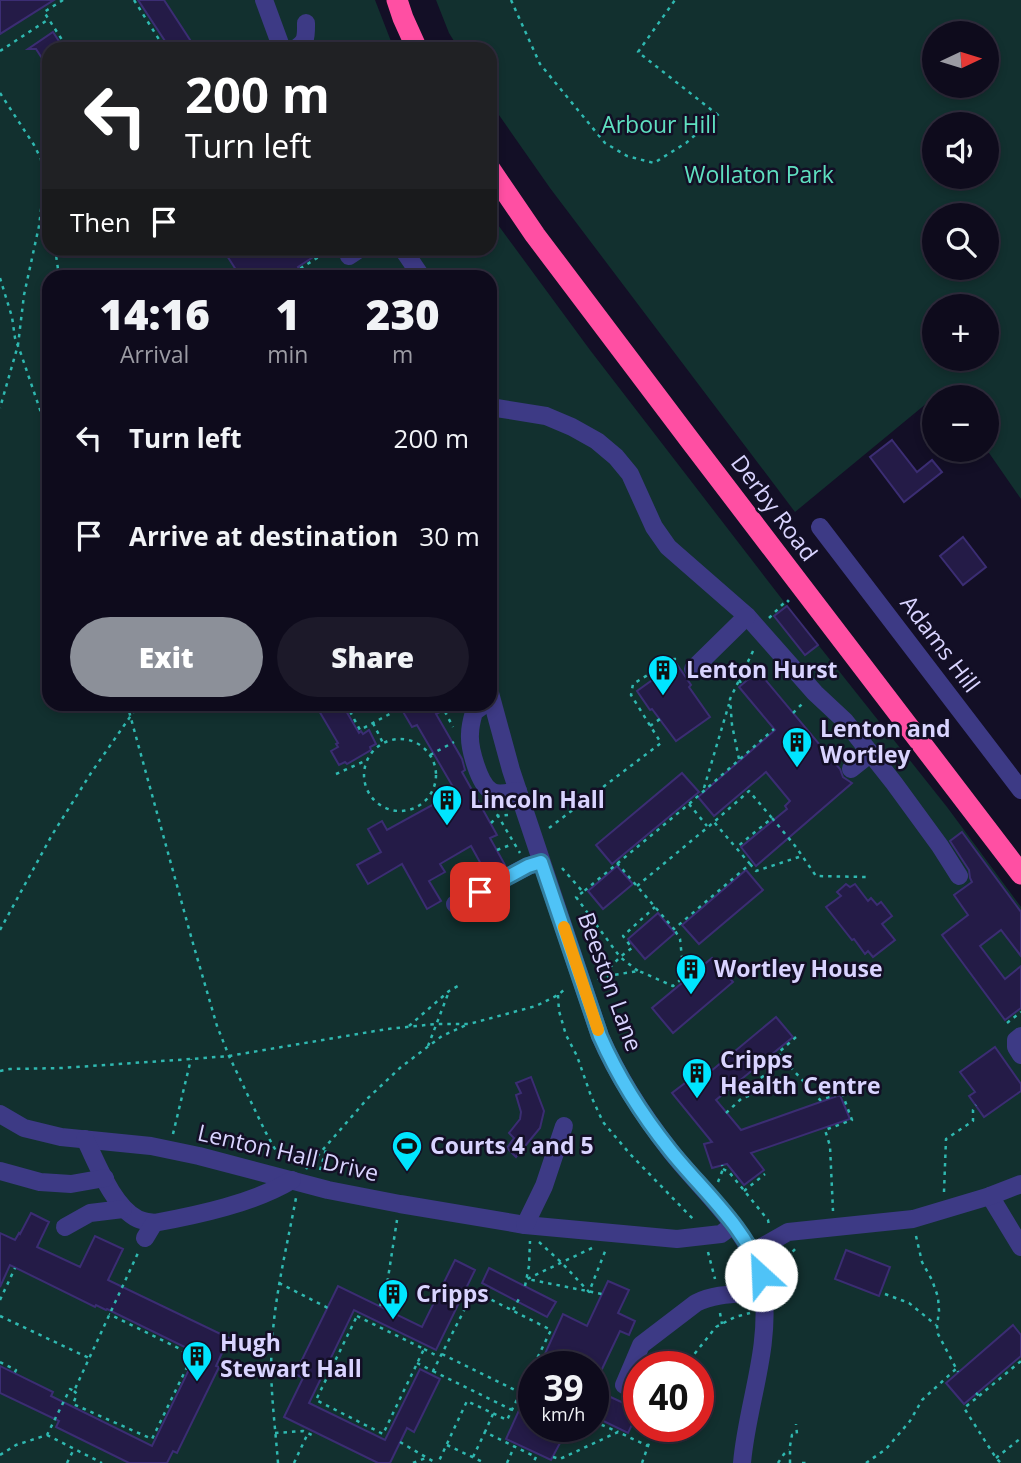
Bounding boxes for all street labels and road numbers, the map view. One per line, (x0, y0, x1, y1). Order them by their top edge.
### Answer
street label: Derby Road (724, 448, 825, 567)
street label: Adams Hill (894, 588, 988, 699)
street label: Beeston Lane (571, 908, 651, 1056)
street label: Lenton Hall Drive (195, 1116, 382, 1188)

